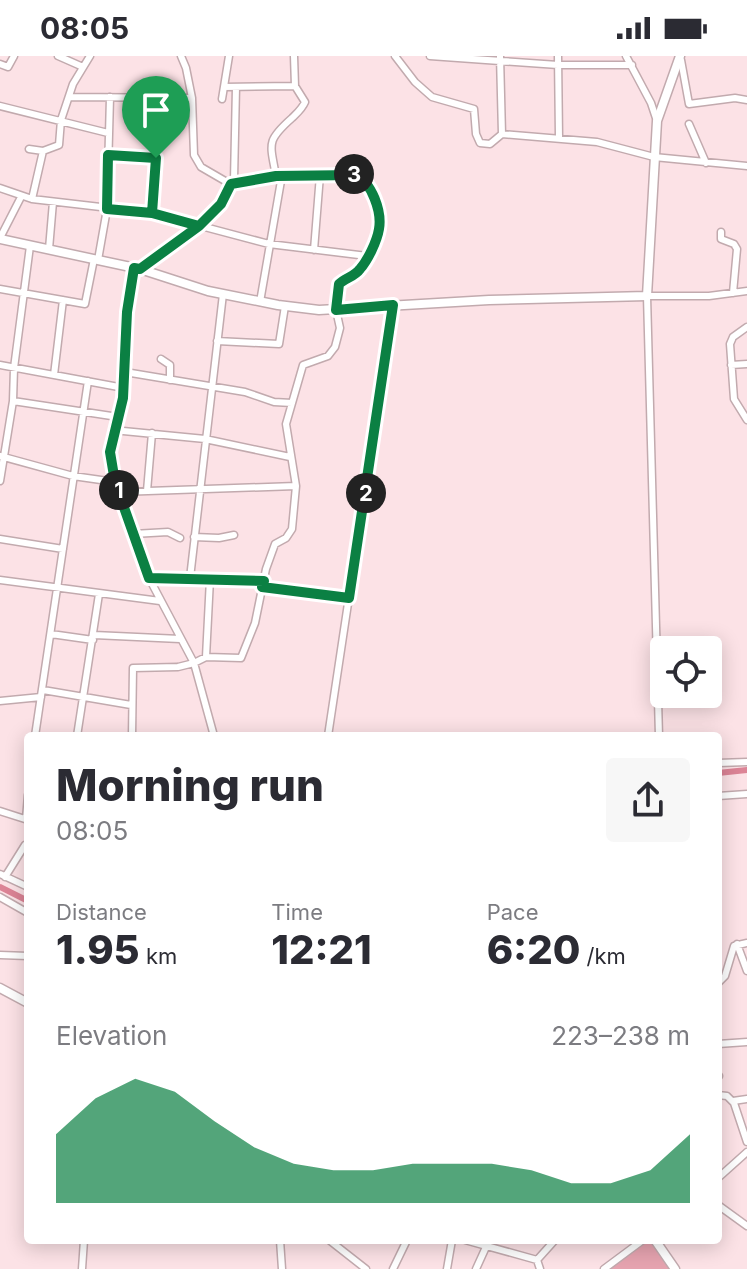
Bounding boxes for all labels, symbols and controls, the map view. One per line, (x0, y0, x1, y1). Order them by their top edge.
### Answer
text: 08:05 (40, 10, 129, 46)
pin (122, 76, 190, 158)
icon: arrive (134, 88, 178, 132)
pin: 3 (334, 154, 374, 194)
text: 3 (347, 161, 361, 187)
pin: 1 (99, 470, 139, 510)
pin: 2 (346, 473, 386, 513)
text: 1 (114, 477, 124, 503)
text: 2 (359, 480, 373, 506)
map controls (650, 636, 722, 708)
button: locate (650, 636, 722, 708)
text: Morning run (56, 758, 324, 812)
button: share (606, 758, 690, 842)
text: 08:05 (56, 815, 128, 846)
text: Distance (56, 899, 147, 925)
text: Time (271, 899, 323, 925)
text: Pace (487, 899, 538, 925)
text: 1.95 (56, 925, 140, 974)
text: 12:21 (271, 925, 372, 974)
text: 6:20 (487, 925, 580, 974)
text: km (140, 943, 177, 969)
text: /km (580, 943, 626, 969)
text: Elevation (56, 1020, 167, 1051)
text: 223–238 m (551, 1020, 690, 1051)

